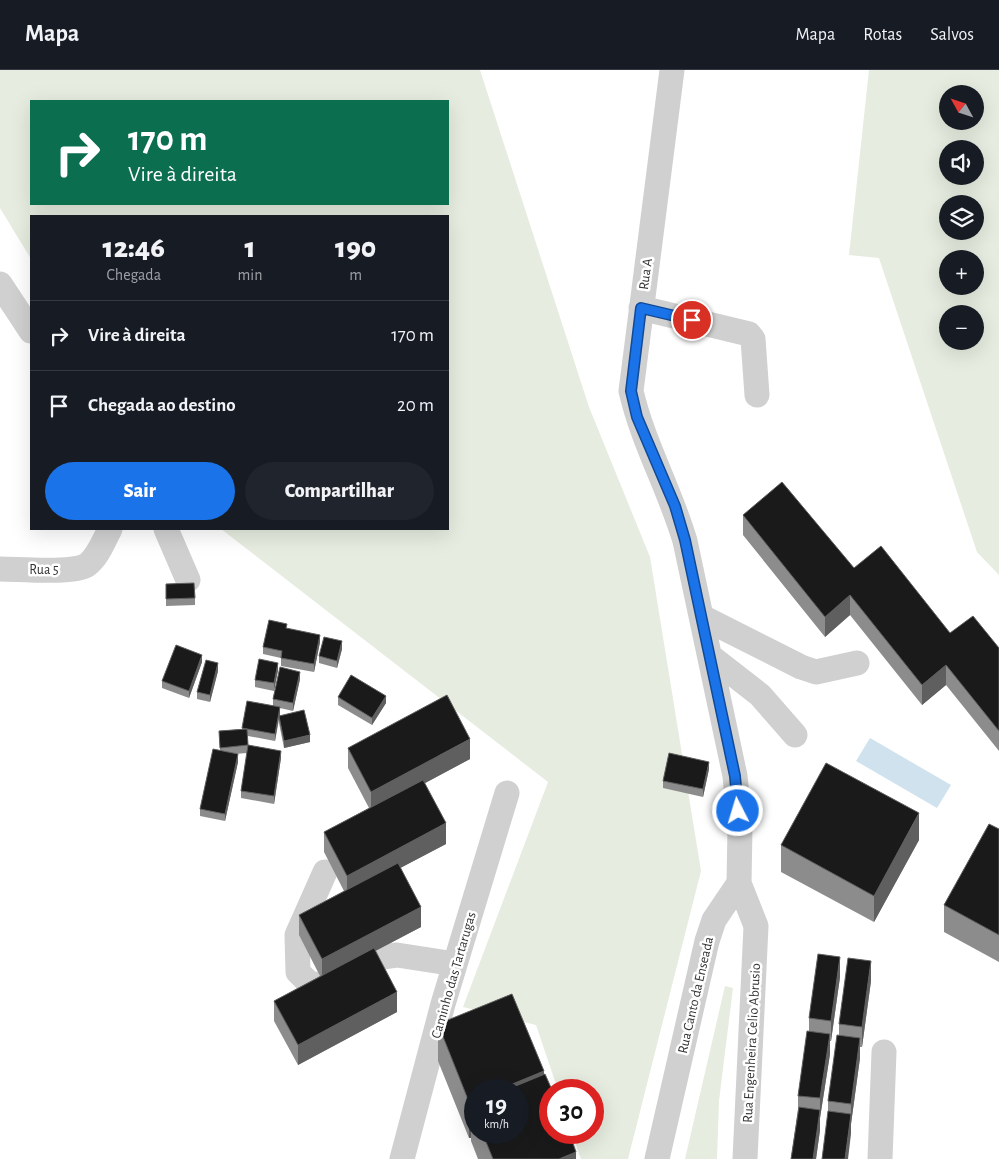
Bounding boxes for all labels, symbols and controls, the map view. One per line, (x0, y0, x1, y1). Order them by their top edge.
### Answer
text: Mapa (25, 22, 79, 46)
text: Mapa (796, 26, 835, 44)
text: Rotas (863, 26, 902, 44)
text: Salvos (930, 26, 974, 44)
north arrow (939, 85, 984, 130)
map controls (939, 85, 984, 350)
icon: right (45, 120, 110, 185)
text: 170 m (128, 122, 208, 157)
button: sound (939, 140, 984, 185)
text: Vire à direita (128, 163, 237, 185)
button: layers (939, 195, 984, 240)
text: 12:46 (103, 233, 165, 263)
text: 1 (245, 233, 256, 263)
text: 190 (335, 233, 376, 263)
button: + (939, 250, 984, 295)
street label: Rua A (637, 258, 655, 291)
text: Chegada (107, 267, 161, 283)
text: min (238, 267, 263, 283)
text: m (349, 267, 362, 283)
pin (671, 299, 713, 341)
button: − (939, 305, 984, 350)
icon: arrive (678, 306, 706, 334)
icon: right (45, 322, 73, 350)
text: Vire à direita (88, 326, 186, 345)
text: 170 m (391, 326, 434, 345)
icon: arrive (45, 392, 73, 420)
text: Chegada ao destino (88, 396, 236, 415)
text: 20 m (397, 396, 434, 415)
button: Sair (45, 462, 235, 520)
button: Compartilhar (245, 462, 434, 520)
street label: Rua 5 (29, 563, 59, 577)
position arrow (711, 784, 763, 836)
street label: Caminho das Tartarugas (429, 911, 479, 1040)
street label: Rua Canto da Enseada (676, 935, 716, 1055)
street label: Rua Engenheira Celio Abrusio (741, 963, 763, 1123)
speed limit sign: 30 (539, 1079, 604, 1144)
text: 19 (486, 1093, 507, 1118)
text: km/h (484, 1118, 509, 1130)

